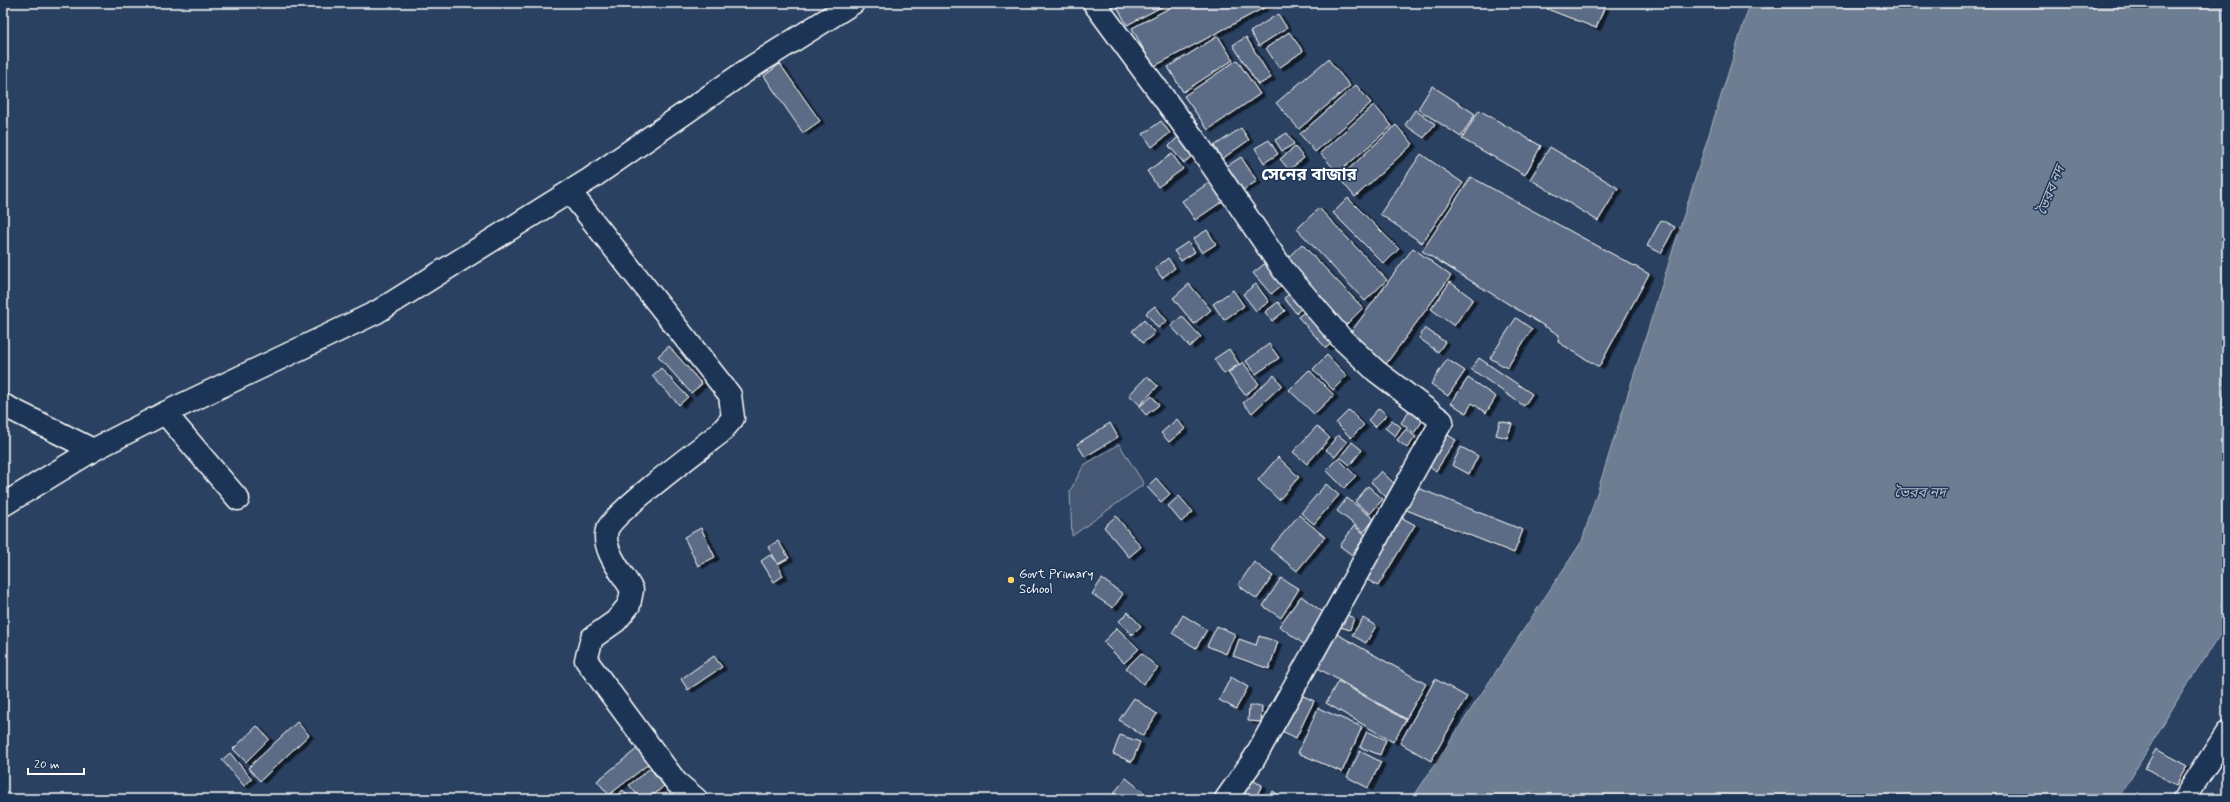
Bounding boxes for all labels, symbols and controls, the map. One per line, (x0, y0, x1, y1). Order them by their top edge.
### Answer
water label: ভৈরব নদ (2033, 160, 2070, 218)
district label: সেনের বাজার (1261, 164, 1357, 186)
water label: ভৈরব নদ (1894, 484, 1949, 502)
place label: Govt Primary School (1019, 566, 1093, 598)
marker: Govt Primary School (1006, 575, 1016, 585)
scale bar (28, 750, 84, 776)
text: 20 m (34, 757, 60, 773)

